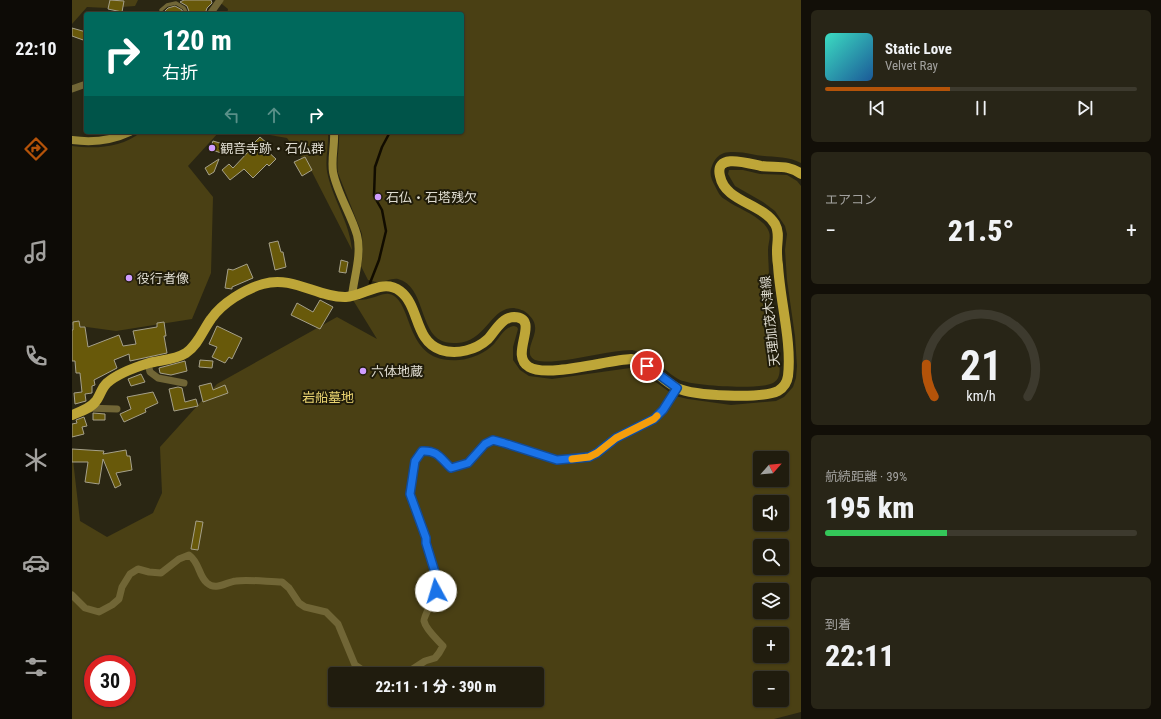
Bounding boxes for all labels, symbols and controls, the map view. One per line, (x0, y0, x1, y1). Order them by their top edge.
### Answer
text: 120 m (162, 24, 232, 57)
icon: right (96, 28, 148, 80)
text: 22:10 (15, 38, 57, 59)
text: Static Love (885, 40, 952, 58)
text: Velvet Ray (885, 58, 938, 73)
text: 右折 (162, 62, 198, 83)
icon: previous (866, 97, 888, 119)
icon: pause (970, 97, 992, 119)
icon: next (1074, 97, 1096, 119)
icon: left (221, 104, 243, 126)
icon: ahead (263, 104, 285, 126)
icon: right (305, 104, 327, 126)
icon: directions (22, 135, 50, 163)
place label: 観音寺跡・石仏群 (220, 141, 324, 156)
marker: 観音寺跡・石仏群 (207, 143, 217, 153)
place label: 石仏・石塔残欠 (386, 190, 477, 205)
marker: 石仏・石塔残欠 (373, 192, 383, 202)
text: エアコン (825, 192, 877, 207)
text: 21.5° (948, 213, 1014, 248)
text: − (825, 218, 836, 243)
text: + (1126, 218, 1137, 243)
icon: music (22, 238, 50, 266)
place label: 役行者像 (137, 271, 189, 286)
marker: 役行者像 (124, 273, 134, 283)
street label: 天理加茂木津線 (758, 275, 782, 367)
text: 21 (960, 341, 1002, 390)
icon: phone (22, 342, 50, 370)
pin (630, 349, 664, 383)
icon: arrive (636, 355, 658, 377)
place label: 六体地蔵 (371, 364, 423, 379)
marker: 六体地蔵 (358, 366, 368, 376)
text: km/h (966, 388, 996, 404)
park label: 岩船墓地 (302, 390, 354, 405)
icon: climate (22, 446, 50, 474)
north arrow (753, 451, 789, 487)
map controls (753, 451, 789, 707)
text: 航続距離 · 39% (825, 469, 907, 484)
text: 195 km (825, 490, 914, 525)
button: sound (753, 495, 789, 531)
button: search (753, 539, 789, 575)
icon: car (22, 549, 50, 577)
position arrow (415, 570, 457, 612)
button: layers (753, 583, 789, 619)
text: 到着 (825, 617, 851, 632)
button: + (753, 627, 789, 663)
text: 22:11 (825, 638, 894, 673)
icon: filters (22, 653, 50, 681)
speed limit sign: 30 (84, 655, 136, 707)
button: − (753, 671, 789, 707)
text: 22:11 · 1 分 · 390 m (376, 678, 496, 696)

